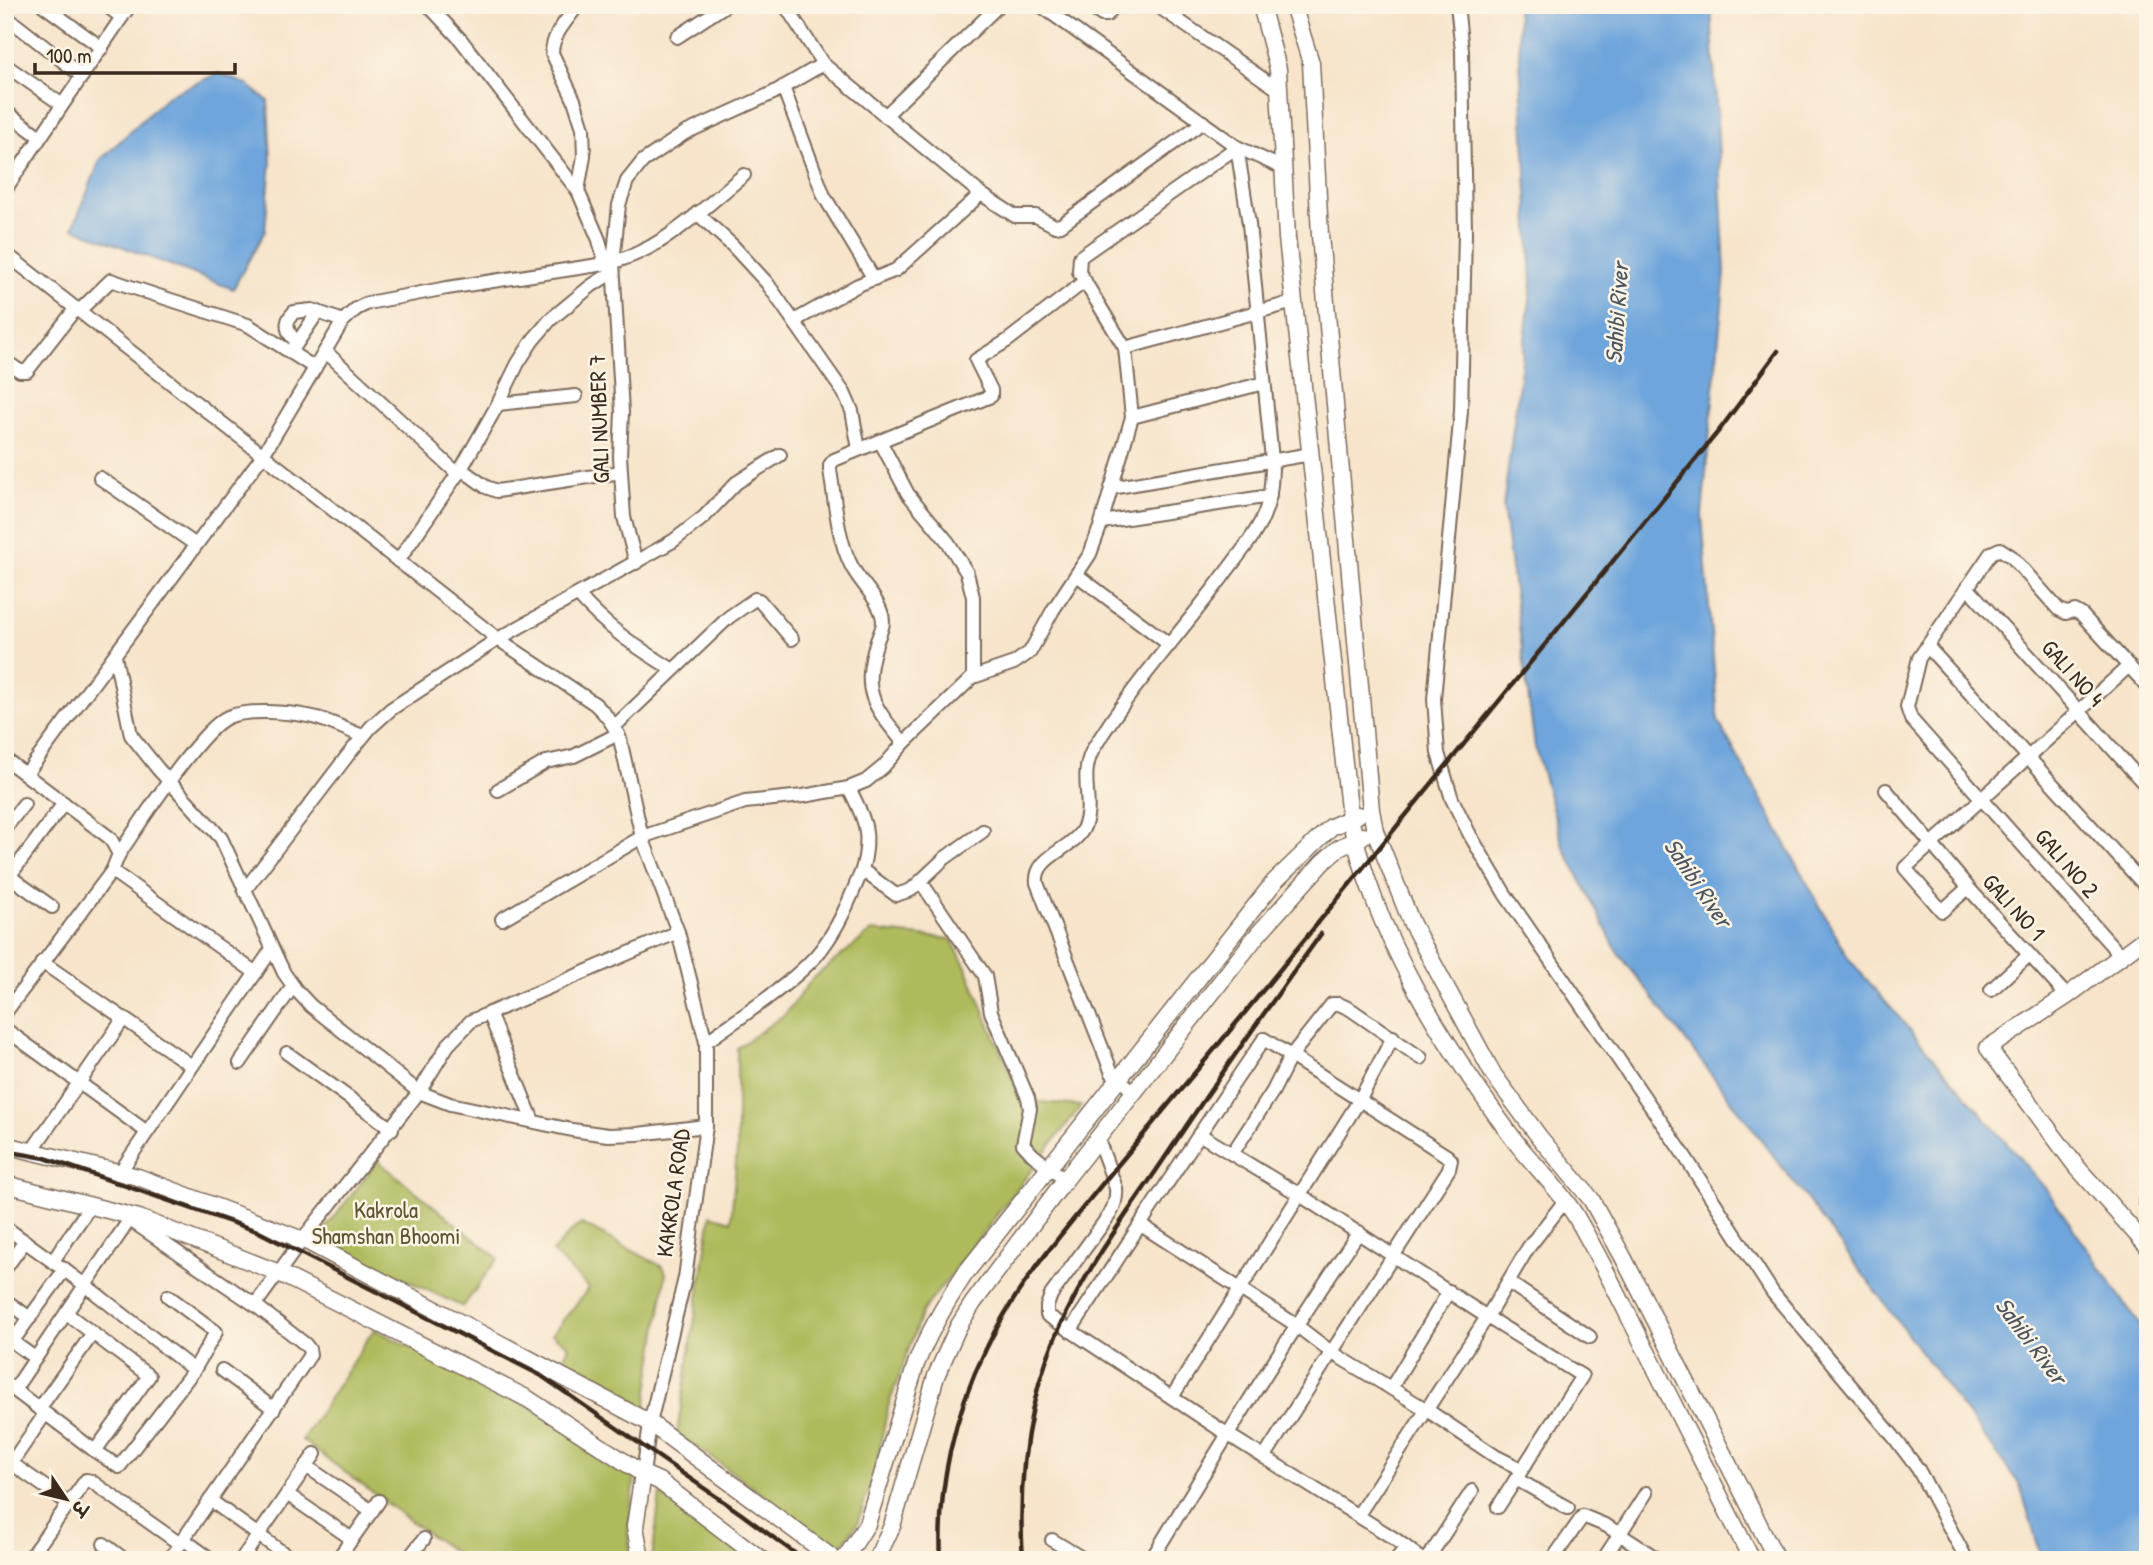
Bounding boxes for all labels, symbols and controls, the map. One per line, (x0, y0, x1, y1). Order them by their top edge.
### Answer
scale bar (35, 32, 234, 76)
text: 100 m (46, 41, 92, 70)
water label: Sahibi River (1597, 259, 1636, 365)
street label: GALI NUMBER 7 (581, 354, 616, 484)
street label: GALI NO 4 (2035, 632, 2112, 713)
street label: GALI NO 2 (2029, 821, 2106, 904)
water label: Sahibi River (1657, 831, 1742, 936)
street label: GALI NO 1 (1976, 866, 2053, 947)
street label: KAKROLA ROAD (648, 1127, 697, 1259)
park label: Kakrola Shamshan Bhoomi (312, 1194, 460, 1251)
water label: Sahibi River (1989, 1290, 2077, 1393)
north arrow (32, 1464, 102, 1534)
text: उ (64, 1494, 95, 1523)

